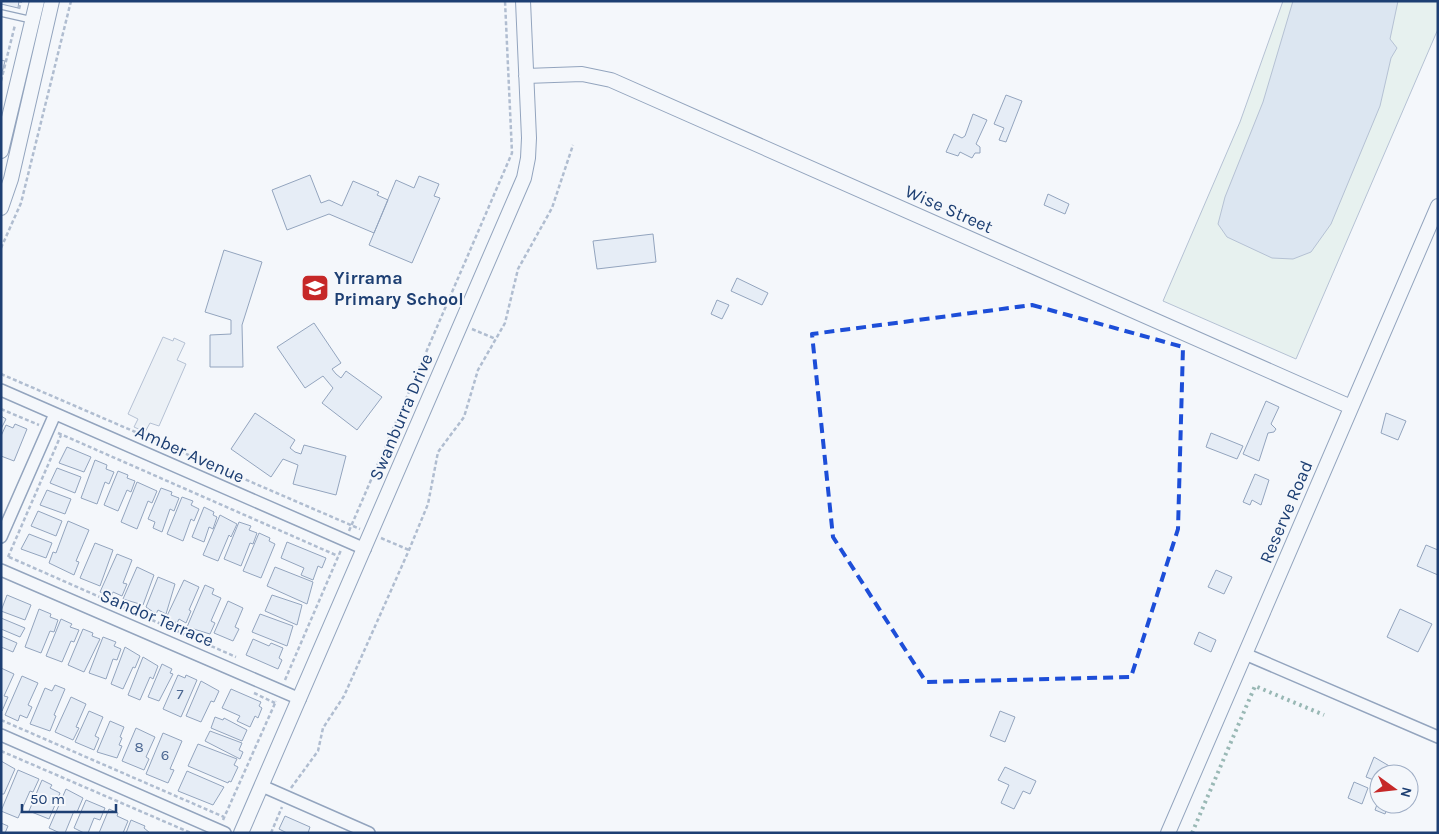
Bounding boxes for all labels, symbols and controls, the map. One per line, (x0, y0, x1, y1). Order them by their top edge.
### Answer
street label: Wise Street (902, 180, 997, 238)
place label: Yirrama Primary School (334, 267, 464, 310)
school or university icon: Yirrama Primary School (300, 273, 330, 303)
street label: Swanburra Drive (364, 350, 438, 484)
street label: Amber Avenue (132, 420, 248, 488)
street label: Reserve Road (1254, 457, 1318, 567)
street label: Sandor Terrace (97, 584, 217, 652)
house number: 7 (176, 685, 184, 703)
house number: 8 (134, 738, 144, 756)
house number: 6 (161, 746, 169, 764)
north arrow (1369, 764, 1419, 814)
scale bar (22, 782, 116, 814)
text: N (1397, 785, 1416, 799)
text: 50 m (30, 790, 65, 808)

